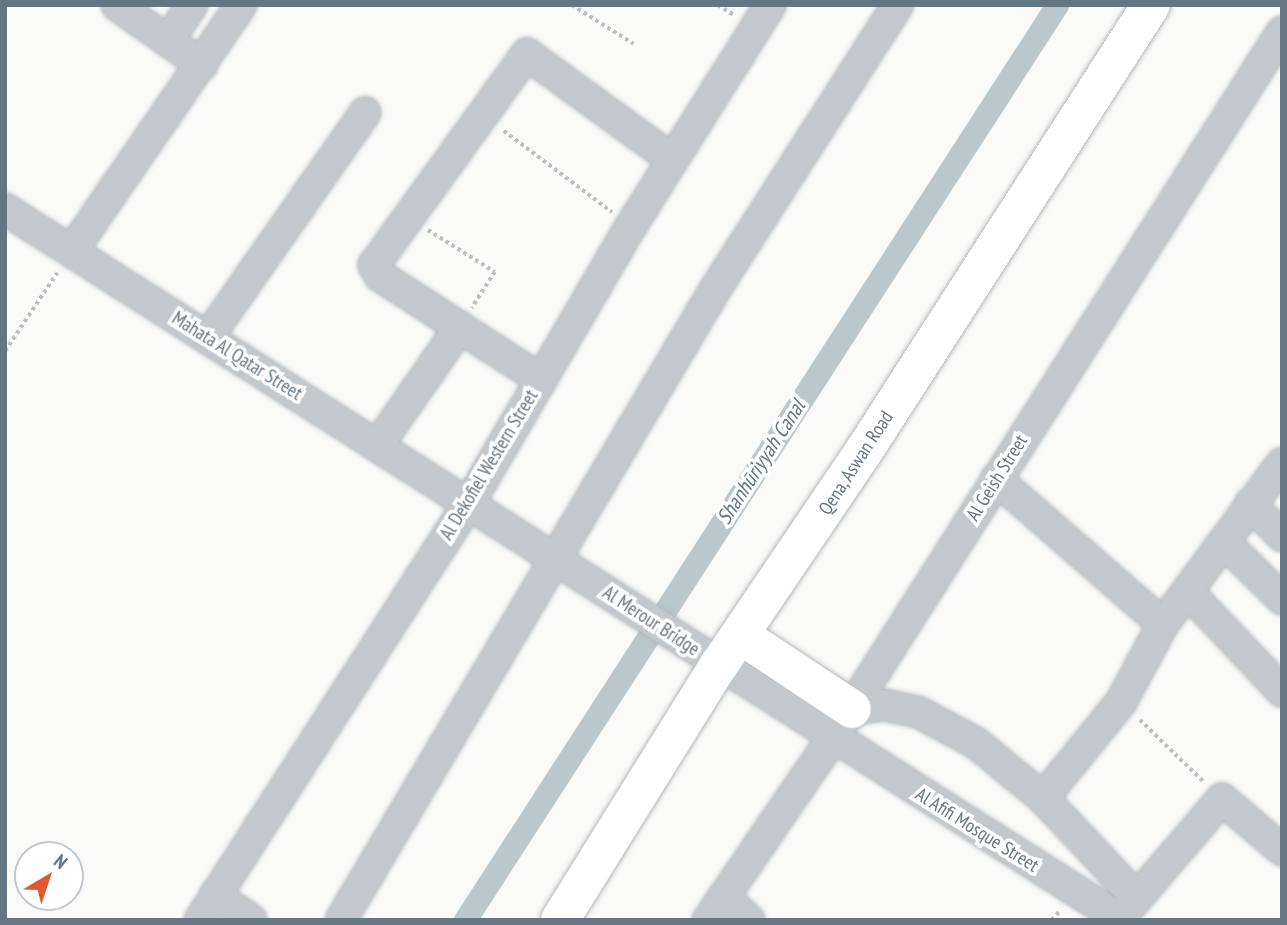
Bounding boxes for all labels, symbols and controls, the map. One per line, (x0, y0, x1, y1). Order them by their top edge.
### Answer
street label: Mahata Al Qatar Street (168, 307, 306, 405)
street label: Al Dekofiel Western Street (435, 386, 543, 544)
water label: Shanhūriyyah Canal (712, 395, 810, 529)
street label: Qena, Aswan Road (814, 406, 898, 520)
street label: Al Geish Street (962, 431, 1032, 525)
street label: Al Merour Bridge (598, 581, 704, 661)
street label: Al Afifi Mosque Street (911, 783, 1043, 877)
north arrow (14, 841, 84, 911)
text: N (49, 849, 72, 874)

